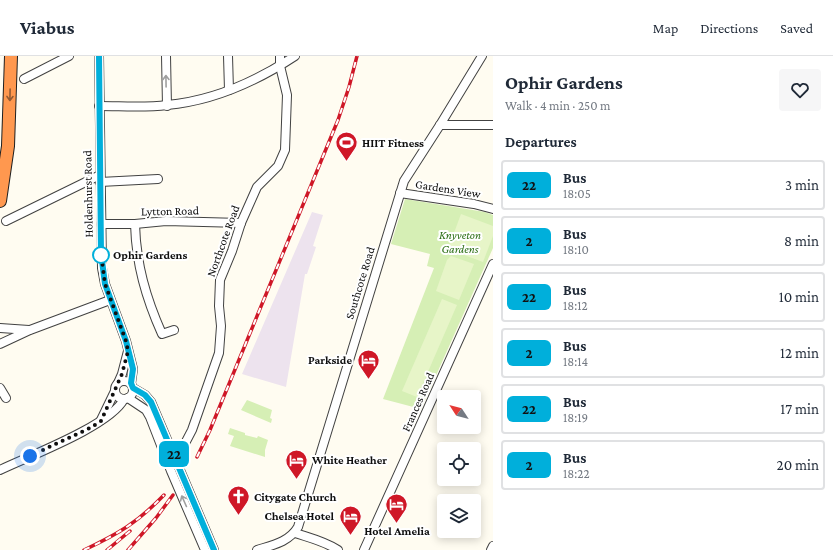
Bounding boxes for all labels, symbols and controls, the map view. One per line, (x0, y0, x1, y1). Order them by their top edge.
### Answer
text: Viabus (20, 17, 75, 38)
text: Map (653, 20, 678, 36)
text: Directions (700, 20, 758, 36)
text: Saved (780, 20, 813, 36)
button: heart (779, 69, 821, 111)
text: Ophir Gardens (505, 72, 623, 93)
one-way arrow (162, 75, 170, 88)
one-way arrow (6, 88, 14, 101)
text: Walk · 4 min · 250 m (505, 98, 610, 113)
sports icon: HIIT Fitness (334, 130, 360, 163)
text: Departures (505, 134, 577, 150)
place label: HIIT Fitness (362, 136, 424, 150)
street label: Holdenhurst Road (80, 150, 96, 238)
text: Bus (563, 170, 586, 186)
street label: Gardens View (414, 177, 482, 201)
text: 22 (522, 177, 536, 193)
text: 3 min (785, 177, 819, 193)
text: 18:05 (563, 186, 591, 201)
street label: Lytton Road (141, 203, 200, 219)
street label: Northcote Road (204, 203, 243, 279)
text: Bus (563, 226, 586, 242)
park label: Knyveton Gardens (439, 228, 481, 256)
text: 2 (525, 233, 533, 249)
text: 8 min (784, 233, 819, 249)
text: 18:10 (563, 242, 589, 257)
street label: Southcote Road (342, 244, 378, 321)
marker: Ophir Gardens (92, 246, 110, 264)
place label: Ophir Gardens (113, 248, 187, 262)
text: Bus (563, 282, 586, 298)
text: 22 (522, 289, 536, 305)
text: 10 min (779, 289, 819, 305)
text: 18:12 (563, 298, 588, 313)
text: Bus (563, 338, 586, 354)
text: 2 (525, 345, 533, 361)
text: 12 min (780, 345, 819, 361)
hotel icon: Parkside (355, 347, 381, 380)
place label: Parkside (308, 353, 352, 367)
text: 18:14 (563, 354, 588, 369)
street label: Frances Road (399, 370, 438, 434)
north arrow (437, 390, 481, 434)
map controls (437, 390, 481, 538)
text: Bus (563, 394, 586, 410)
text: 22 (522, 401, 536, 417)
text: 17 min (780, 401, 819, 417)
text: 18:19 (563, 410, 588, 425)
line badge: 22 (156, 441, 192, 467)
button: locate (437, 442, 481, 486)
your location (20, 446, 40, 466)
text: 22 (167, 446, 181, 462)
hotel icon: White Heather (283, 447, 309, 480)
text: Bus (563, 450, 586, 466)
place label: White Heather (311, 453, 387, 467)
text: 2 (525, 457, 533, 473)
text: 20 min (777, 457, 819, 473)
text: 18:22 (563, 466, 590, 481)
church icon: Citygate Church (225, 484, 251, 517)
place label: Citygate Church (254, 490, 336, 504)
hotel icon: Hotel Amelia (384, 491, 410, 524)
button: layers (437, 494, 481, 538)
one-way arrow (180, 495, 188, 507)
hotel icon: Chelsea Hotel (337, 503, 363, 536)
place label: Chelsea Hotel (264, 509, 334, 523)
place label: Hotel Amelia (364, 524, 430, 538)

